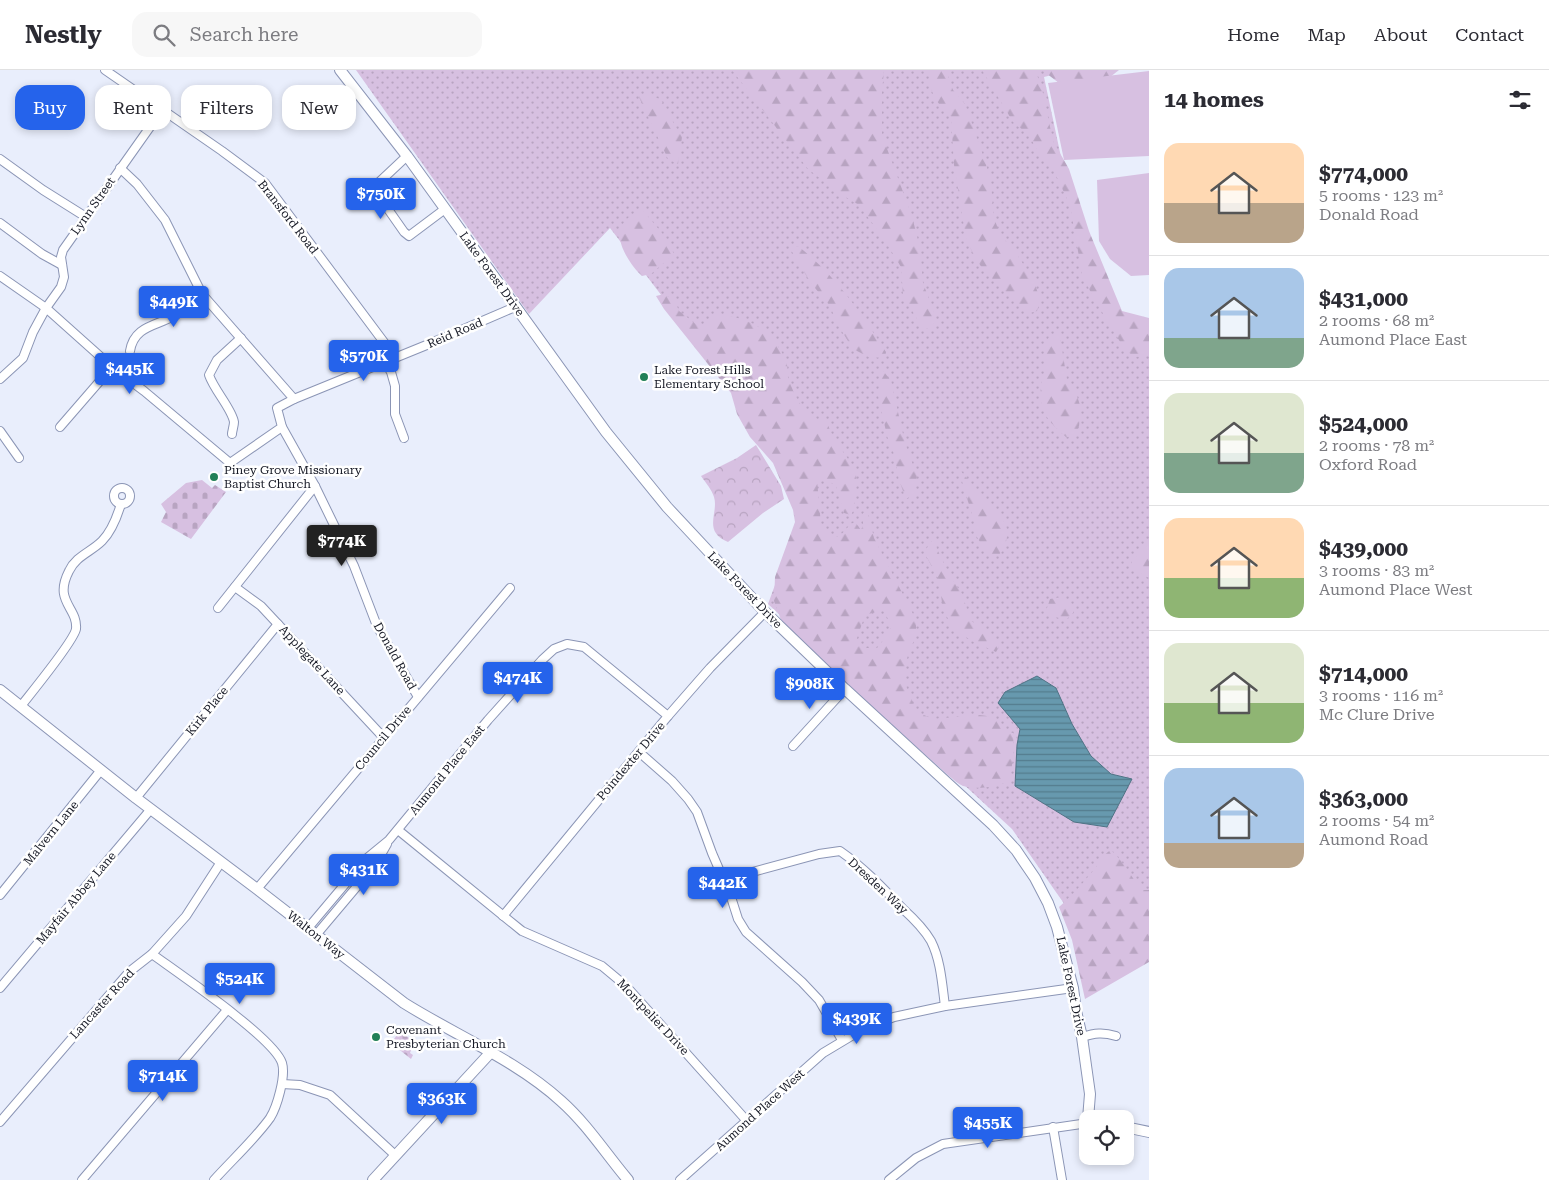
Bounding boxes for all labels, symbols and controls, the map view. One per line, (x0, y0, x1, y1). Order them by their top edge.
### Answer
search box (132, 12, 482, 57)
text: Nestly (25, 21, 102, 49)
icon: search (150, 21, 178, 49)
text: Search here (190, 23, 299, 46)
text: Home (1227, 24, 1279, 45)
text: Map (1307, 24, 1346, 45)
text: About (1374, 24, 1427, 45)
text: Contact (1455, 24, 1524, 45)
chip: Buy (15, 85, 85, 130)
chip: Rent (95, 85, 171, 130)
chip: Filters (181, 85, 272, 130)
chip: New (282, 85, 356, 130)
icon: filters (1506, 86, 1534, 114)
text: 14 homes (1164, 88, 1264, 112)
text: $774,000 (1319, 162, 1408, 186)
icon: home (1204, 163, 1264, 223)
street label: Lynn Street (68, 174, 118, 238)
street label: Bransford Road (255, 177, 321, 257)
pin: $750K (346, 178, 416, 220)
text: $750K (357, 184, 405, 203)
text: 5 rooms · 123 m² (1319, 186, 1443, 205)
text: Donald Road (1319, 205, 1419, 224)
street label: Lake Forest Drive (457, 229, 528, 319)
pin: $449K (139, 286, 209, 328)
text: $431,000 (1319, 287, 1408, 311)
icon: home (1204, 288, 1264, 348)
text: $449K (150, 292, 198, 311)
text: 2 rooms · 68 m² (1319, 311, 1434, 330)
street label: Reid Road (425, 315, 485, 351)
text: Aumond Place East (1319, 330, 1467, 349)
pin: $570K (329, 340, 399, 382)
text: $570K (340, 346, 388, 365)
pin: $445K (95, 352, 165, 395)
text: $445K (106, 359, 154, 378)
place label: Lake Forest Hills Elementary School (654, 363, 764, 391)
marker: Lake Forest Hills Elementary School (638, 371, 650, 383)
text: $524,000 (1319, 412, 1408, 436)
icon: home (1204, 413, 1264, 473)
text: 2 rooms · 78 m² (1319, 436, 1434, 455)
text: Oxford Road (1319, 455, 1417, 474)
place label: Piney Grove Missionary Baptist Church (224, 463, 363, 491)
marker: Piney Grove Missionary Baptist Church (208, 471, 220, 483)
pin: $774K (307, 524, 377, 567)
text: $774K (318, 531, 366, 550)
text: $439,000 (1319, 537, 1408, 561)
icon: home (1204, 538, 1264, 598)
street label: Lake Forest Drive (705, 549, 785, 631)
text: 3 rooms · 83 m² (1319, 561, 1434, 580)
text: Aumond Place West (1319, 580, 1472, 599)
street label: Donald Road (371, 620, 419, 692)
street label: Applegate Lane (276, 622, 348, 698)
pin: $474K (483, 662, 553, 704)
text: $714,000 (1319, 662, 1408, 686)
icon: home (1204, 663, 1264, 723)
text: $474K (494, 668, 542, 687)
pin: $908K (775, 668, 845, 710)
text: $908K (786, 674, 834, 693)
street label: Kirk Place (183, 683, 231, 738)
text: 3 rooms · 116 m² (1319, 686, 1443, 705)
street label: Council Drive (352, 703, 414, 773)
text: Mc Clure Drive (1319, 705, 1435, 724)
street label: Poindexter Drive (594, 719, 668, 803)
street label: Aumond Place East (407, 722, 488, 818)
text: $363,000 (1319, 787, 1408, 811)
icon: home (1204, 788, 1264, 848)
street label: Malvern Lane (21, 798, 82, 868)
text: 2 rooms · 54 m² (1319, 811, 1434, 830)
text: Aumond Road (1319, 830, 1428, 849)
street label: Mayfair Abbey Lane (33, 849, 119, 947)
pin: $431K (329, 854, 399, 896)
street label: Dresden Way (845, 855, 911, 918)
text: $431K (340, 860, 388, 879)
pin: $442K (688, 866, 758, 909)
text: $442K (699, 873, 747, 892)
street label: Walton Way (284, 908, 348, 962)
street label: Lake Forest Drive (1054, 935, 1088, 1037)
pin: $524K (205, 962, 275, 1005)
street label: Lancaster Road (67, 966, 137, 1042)
text: $524K (216, 969, 264, 988)
street label: Montpelier Drive (614, 976, 692, 1058)
pin: $439K (822, 1002, 892, 1045)
text: $439K (833, 1009, 881, 1028)
place label: Covenant Presbyterian Church (386, 1023, 506, 1051)
marker: Covenant Presbyterian Church (370, 1031, 382, 1043)
pin: $714K (128, 1060, 198, 1102)
text: $714K (139, 1066, 187, 1085)
street label: Aumond Place West (713, 1066, 808, 1154)
pin: $363K (407, 1082, 477, 1125)
text: $363K (418, 1089, 466, 1108)
pin: $455K (953, 1106, 1023, 1149)
map controls (1079, 1110, 1134, 1165)
button: locate (1079, 1110, 1134, 1165)
text: $455K (964, 1113, 1012, 1132)

